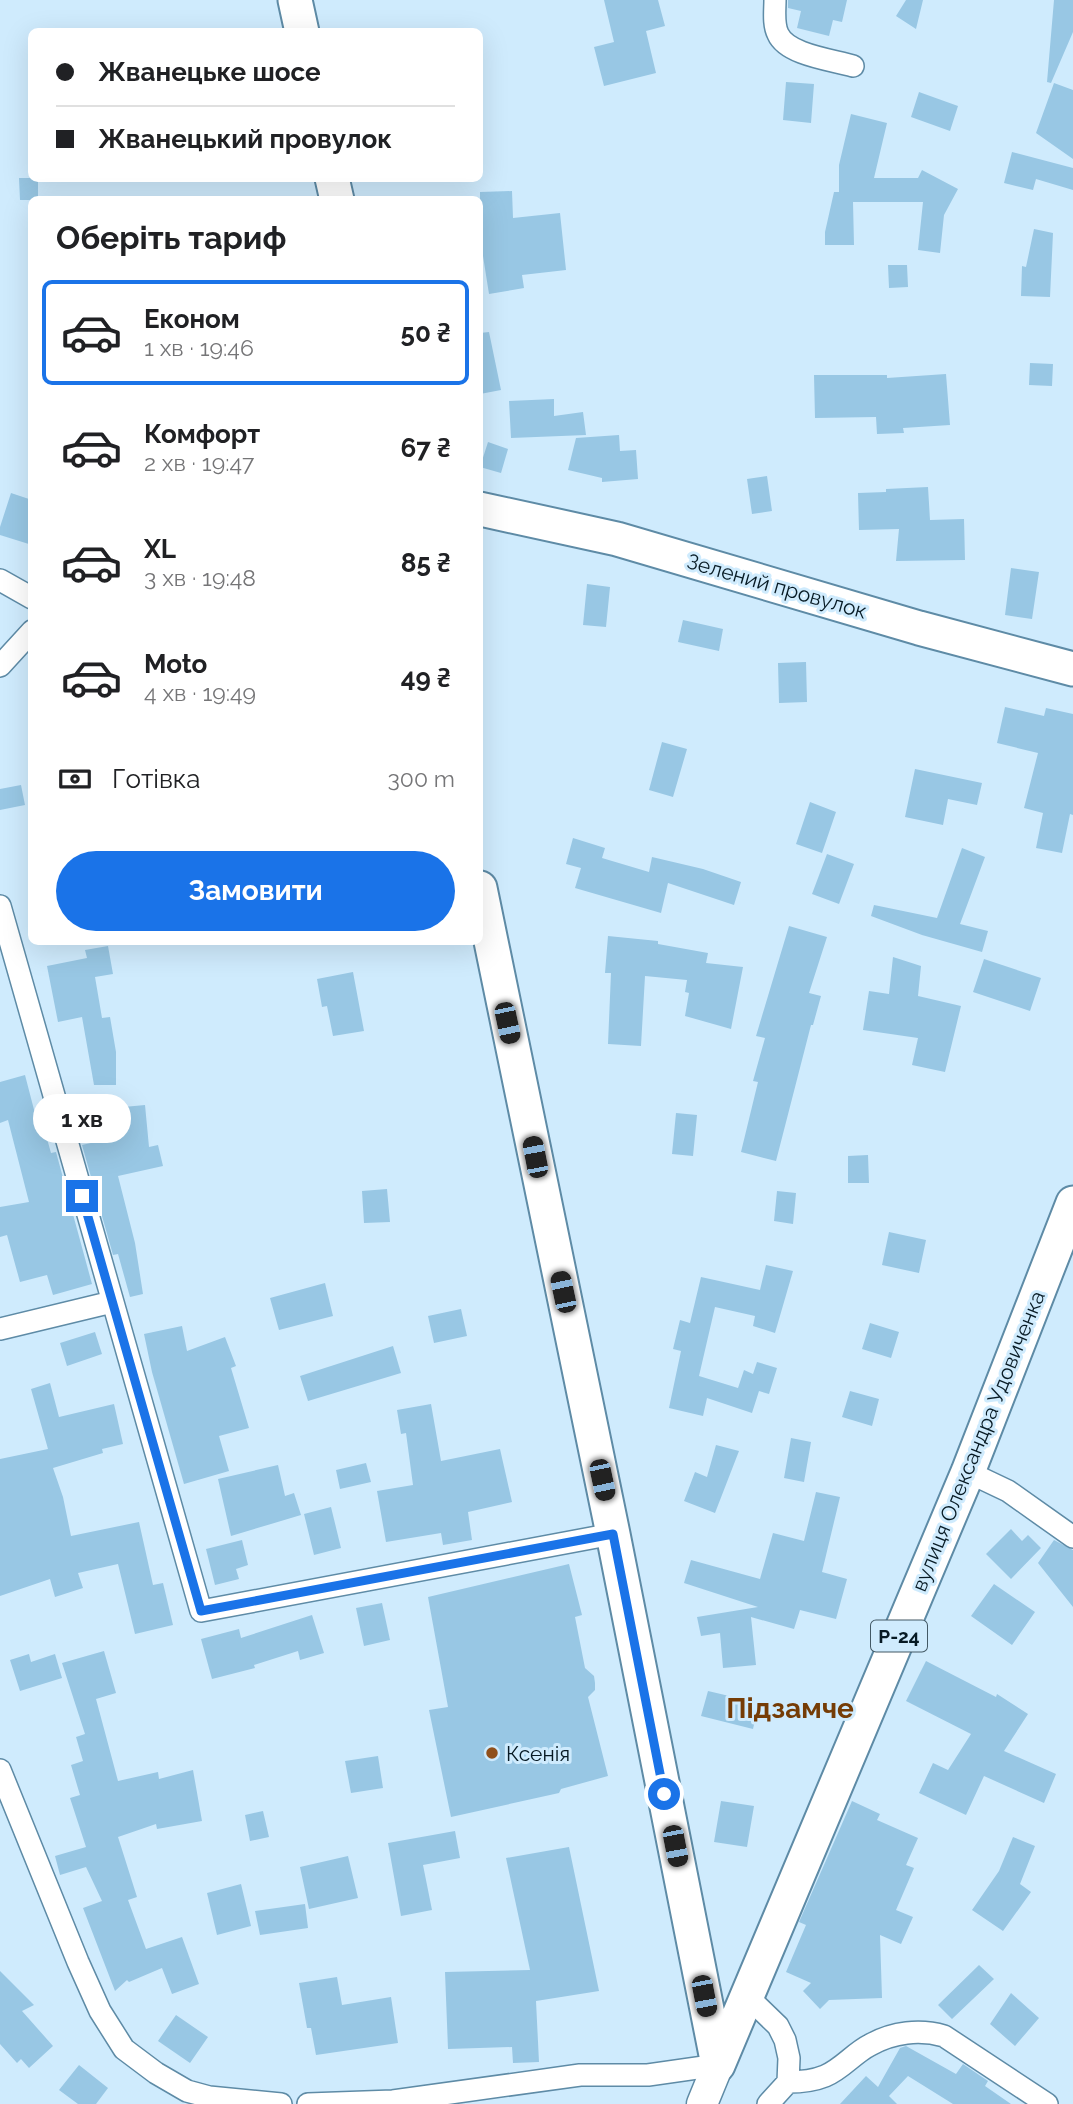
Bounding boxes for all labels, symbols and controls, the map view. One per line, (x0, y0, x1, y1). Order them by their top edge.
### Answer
text: Жванецьке шосе (98, 57, 321, 87)
text: Жванецький провулок (98, 124, 392, 154)
text: Оберіть тариф (56, 219, 286, 256)
icon: car (60, 301, 123, 364)
text: Економ (144, 304, 240, 334)
text: 50 ₴ (401, 318, 451, 348)
text: 1 хв · 19:46 (144, 334, 254, 361)
icon: car (60, 416, 123, 479)
text: Комфорт (144, 419, 260, 449)
text: 67 ₴ (401, 433, 451, 463)
text: 2 хв · 19:47 (144, 449, 254, 476)
icon: car (60, 531, 123, 594)
text: XL (144, 534, 176, 564)
text: 85 ₴ (401, 548, 451, 578)
street label: Зелений провулок (684, 548, 870, 624)
text: 3 хв · 19:48 (144, 564, 256, 591)
icon: car (60, 646, 123, 709)
text: Moto (144, 649, 207, 679)
text: 49 ₴ (401, 663, 451, 693)
text: 4 хв · 19:49 (144, 679, 256, 706)
icon: cash (56, 760, 94, 798)
text: Готівка (112, 764, 201, 794)
text: 300 m (388, 765, 455, 792)
button: Замовити (56, 851, 455, 931)
car (493, 1000, 522, 1046)
callout: 1 хв (33, 1094, 131, 1144)
text: 1 хв (61, 1105, 103, 1132)
car (521, 1134, 550, 1180)
route end (66, 1180, 98, 1212)
car (549, 1269, 578, 1315)
street label: вулиця Олександра Удовиченка (906, 1287, 1050, 1595)
car (588, 1457, 617, 1503)
road number: Р-24 (871, 1620, 927, 1652)
district label: Підзамче (726, 1692, 854, 1725)
place label: Ксенія (506, 1741, 570, 1766)
marker: Ксенія (484, 1745, 500, 1761)
route start (648, 1778, 680, 1810)
car (661, 1823, 690, 1869)
car (690, 1973, 719, 2019)

